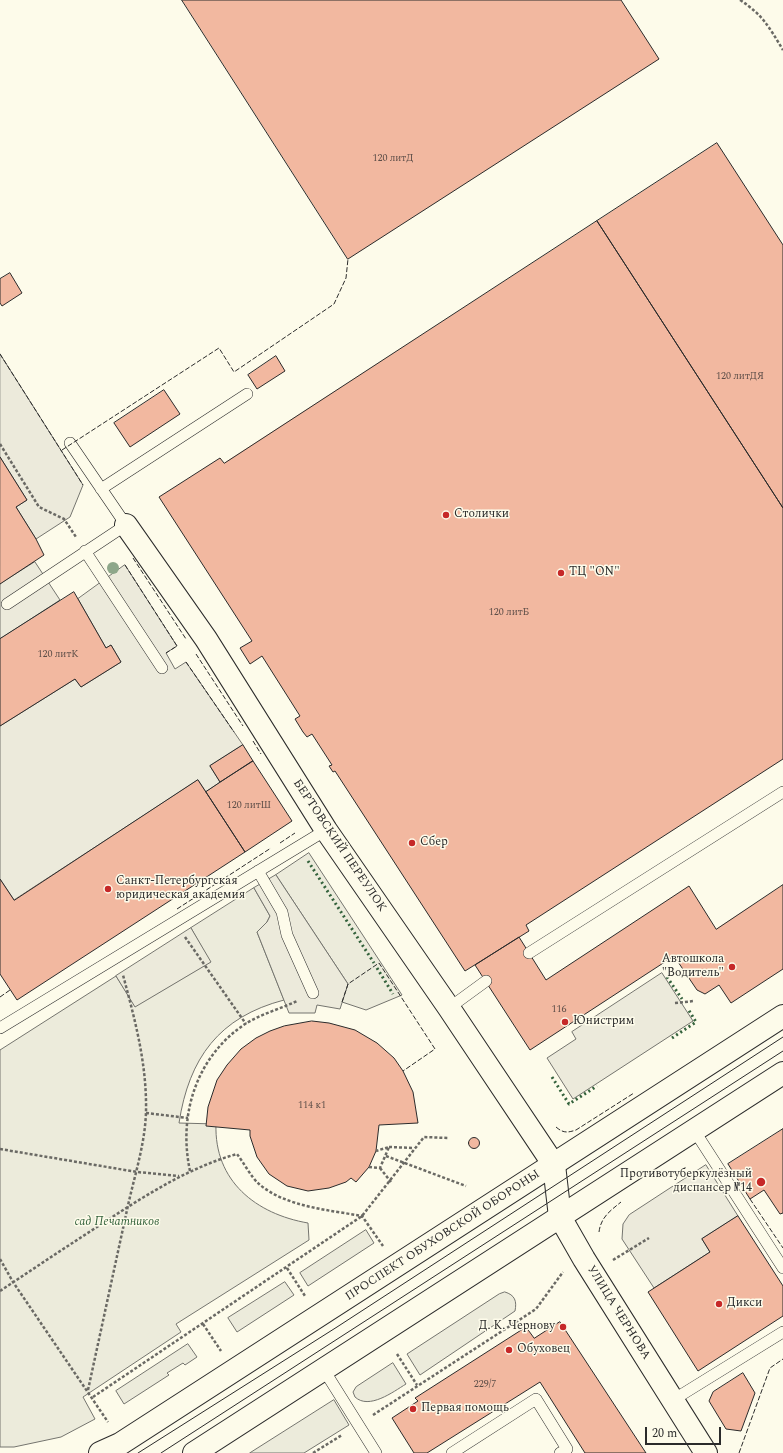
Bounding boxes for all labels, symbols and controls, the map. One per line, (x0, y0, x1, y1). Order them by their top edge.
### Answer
house number: 120 литД (372, 153, 414, 165)
house number: 120 литДЯ (716, 371, 764, 383)
place label: Столички (454, 508, 509, 522)
marker: Столички (441, 510, 451, 520)
place label: ТЦ "ON" (569, 566, 620, 580)
marker: ТЦ "ON" (556, 568, 566, 578)
house number: 120 литБ (489, 607, 529, 619)
house number: 120 литК (38, 649, 78, 661)
street label: БЕРТОВСКИЙ ПЕРЕУЛОК (289, 777, 389, 915)
house number: 120 литШ (227, 800, 271, 812)
place label: Сбер (420, 836, 448, 850)
marker: Сбер (407, 838, 417, 848)
place label: Санкт-Петербургская юридическая академия (116, 875, 245, 903)
marker: Санкт-Петербургская юридическая академия (103, 884, 113, 894)
place label: Автошкола "Водитель" (662, 953, 724, 981)
marker: Автошкола "Водитель" (727, 962, 737, 972)
house number: 116 (552, 1004, 566, 1016)
place label: Юнистрим (573, 1015, 634, 1029)
marker: Юнистрим (560, 1017, 570, 1027)
house number: 114 к1 (298, 1100, 326, 1112)
street label: ПРОСПЕКТ ОБУХОВСКОЙ ОБОРОНЫ (343, 1168, 543, 1304)
place label: Противотуберкулёзный диспансер №14 (620, 1168, 752, 1196)
marker: Противотуберкулёзный диспансер №14 (755, 1176, 767, 1188)
park label: сад Печатников (74, 1216, 160, 1230)
street label: УЛИЦА ЧЕРНОВА (583, 1263, 653, 1363)
place label: Дикси (727, 1297, 762, 1311)
marker: Дикси (714, 1299, 724, 1309)
place label: Д. К. Чернову (479, 1320, 555, 1334)
marker: Д. К. Чернову (558, 1322, 568, 1332)
place label: Обуховец (517, 1343, 570, 1357)
marker: Обуховец (504, 1345, 514, 1355)
house number: 229/7 (474, 1379, 496, 1391)
place label: Первая помощь (421, 1402, 509, 1416)
marker: Первая помощь (408, 1404, 418, 1414)
scale bar (647, 1419, 723, 1445)
text: 20 m (652, 1424, 677, 1443)

